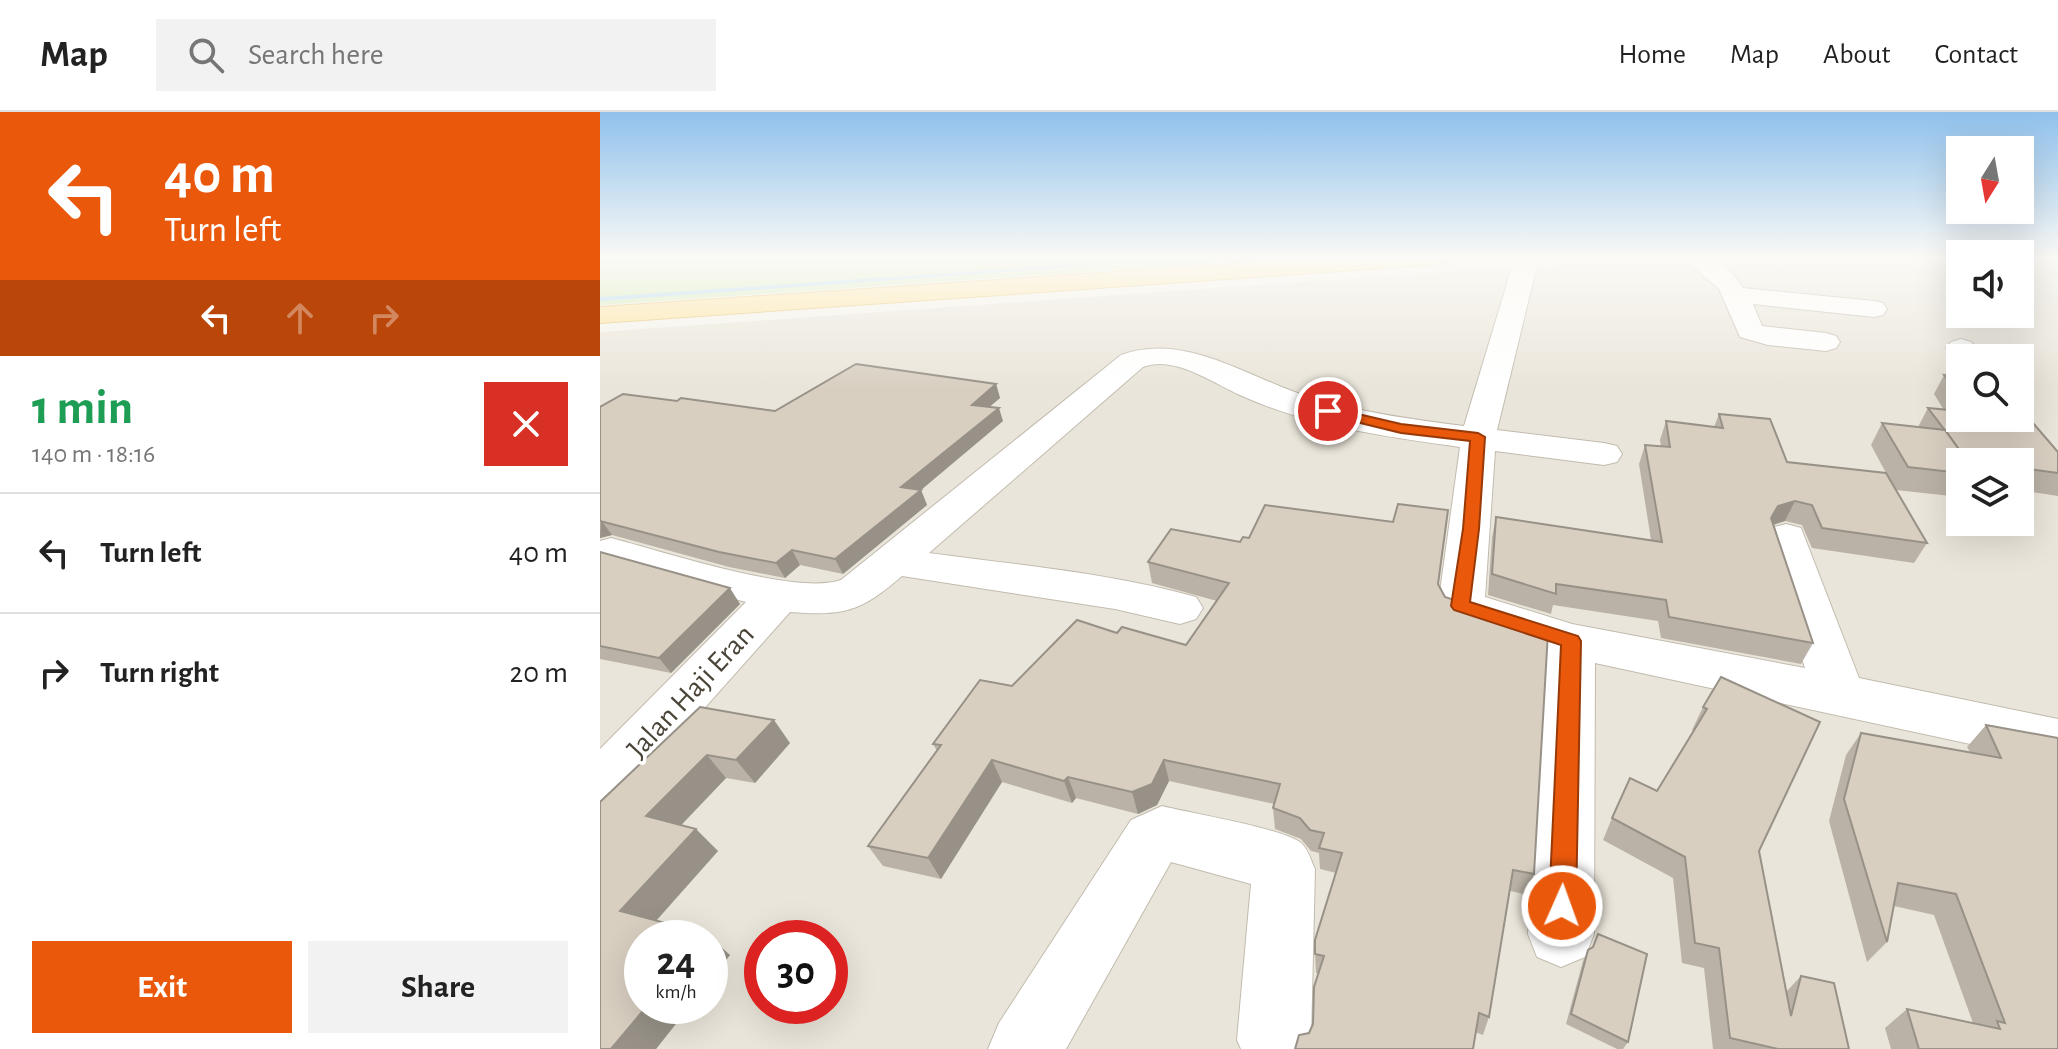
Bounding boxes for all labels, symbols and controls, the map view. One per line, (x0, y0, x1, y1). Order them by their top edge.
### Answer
search box (156, 19, 716, 91)
icon: search (184, 33, 228, 77)
text: Map (40, 36, 108, 74)
text: Search here (248, 40, 384, 70)
text: Home (1619, 41, 1686, 69)
text: Map (1730, 41, 1779, 69)
text: About (1823, 41, 1891, 69)
text: Contact (1935, 41, 2018, 69)
north arrow (1946, 136, 2034, 224)
map controls (1946, 136, 2034, 536)
icon: left (32, 144, 136, 248)
text: 40 m (164, 147, 275, 203)
text: Turn left (164, 212, 281, 248)
button: sound (1946, 240, 2034, 328)
icon: left (194, 296, 238, 340)
icon: ahead (278, 296, 322, 340)
icon: right (362, 296, 406, 340)
button: search (1946, 344, 2034, 432)
pin (1294, 377, 1362, 445)
button: close (484, 382, 568, 466)
text: 1 min (32, 385, 133, 433)
icon: arrive (1306, 389, 1350, 433)
text: 140 m · 18:16 (32, 441, 155, 467)
button: layers (1946, 448, 2034, 536)
icon: left (32, 531, 76, 575)
text: Turn left (100, 538, 201, 568)
text: 40 m (509, 538, 568, 568)
street label: Jalan Haji Eran (622, 619, 760, 764)
icon: right (32, 651, 76, 695)
text: Turn right (100, 658, 219, 688)
text: 20 m (510, 658, 568, 688)
position arrow (1520, 864, 1604, 948)
speed limit sign: 30 (744, 920, 848, 1024)
button: Exit (32, 941, 292, 1033)
button: Share (308, 941, 568, 1033)
text: 24 (657, 942, 695, 982)
text: km/h (655, 982, 697, 1002)

